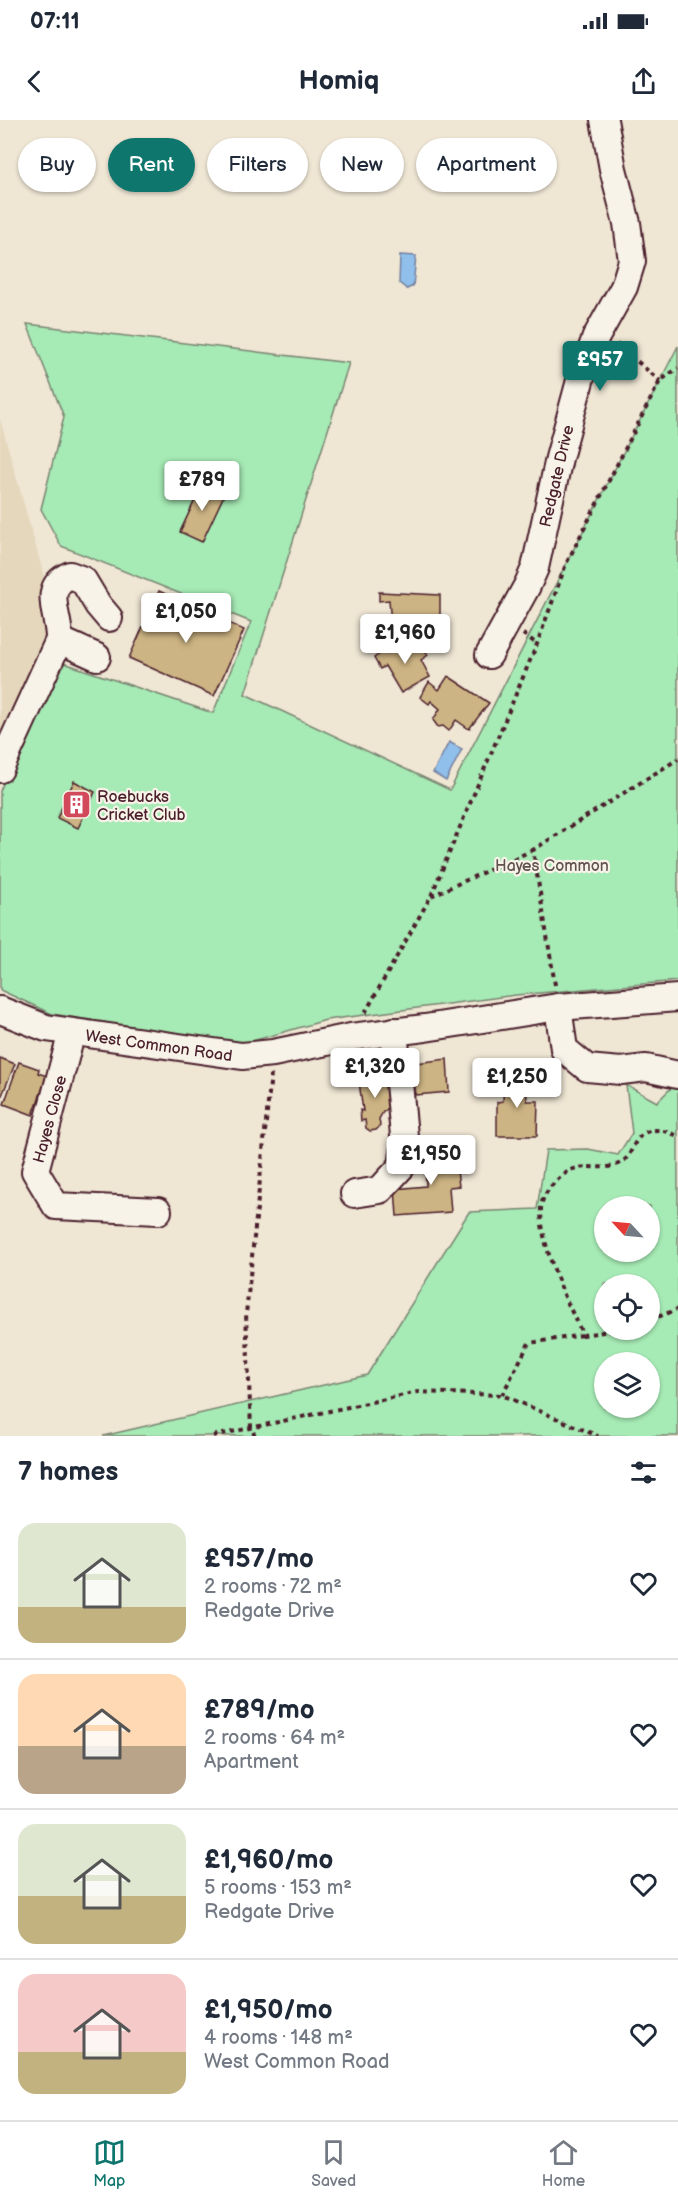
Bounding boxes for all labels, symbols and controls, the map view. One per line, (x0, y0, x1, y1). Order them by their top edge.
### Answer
text: 07:11 (30, 8, 80, 35)
icon: back (18, 65, 51, 98)
text: Homiq (299, 65, 379, 97)
icon: share (627, 65, 660, 98)
chip: Buy (18, 138, 96, 192)
chip: Rent (108, 138, 195, 192)
chip: Filters (207, 138, 308, 192)
chip: New (320, 138, 404, 192)
chip: Apartment (416, 138, 557, 192)
pin: £957 (564, 341, 636, 392)
text: £957 (577, 348, 623, 372)
street label: Redgate Drive (536, 423, 579, 529)
pin: £789 (166, 461, 238, 512)
text: £789 (178, 468, 226, 492)
pin: £1,050 (137, 593, 235, 644)
text: £1,050 (155, 600, 217, 624)
pin: £1,960 (356, 614, 454, 665)
text: £1,960 (374, 621, 436, 645)
place label: Roebucks Cricket Club (97, 788, 186, 825)
building icon: Roebucks Cricket Club (60, 789, 92, 821)
park label: Hayes Common (495, 857, 609, 876)
street label: West Common Road (84, 1027, 234, 1066)
pin: £1,320 (326, 1048, 424, 1099)
text: £1,320 (344, 1055, 406, 1079)
pin: £1,250 (468, 1058, 566, 1109)
text: £1,250 (486, 1065, 548, 1089)
street label: Hayes Close (30, 1073, 71, 1165)
pin: £1,950 (382, 1135, 480, 1186)
text: £1,950 (400, 1142, 462, 1166)
north arrow (594, 1196, 660, 1262)
map controls (594, 1196, 660, 1418)
button: locate (594, 1274, 660, 1340)
button: layers (594, 1352, 660, 1418)
icon: filters (627, 1456, 660, 1489)
text: 7 homes (18, 1457, 118, 1488)
text: £957/mo (204, 1544, 314, 1575)
icon: home (66, 1547, 138, 1619)
icon: heart (627, 1567, 660, 1600)
text: 2 rooms · 72 m² (204, 1575, 342, 1599)
text: Redgate Drive (204, 1599, 334, 1623)
text: £789/mo (204, 1695, 315, 1726)
icon: home (66, 1698, 138, 1770)
icon: heart (627, 1718, 660, 1751)
text: 2 rooms · 64 m² (204, 1726, 345, 1750)
text: Apartment (204, 1750, 299, 1774)
text: £1,960/mo (204, 1845, 333, 1876)
icon: home (66, 1848, 138, 1920)
icon: heart (627, 1868, 660, 1901)
text: 5 rooms · 153 m² (204, 1876, 352, 1900)
text: Redgate Drive (204, 1900, 334, 1924)
text: £1,950/mo (204, 1995, 333, 2026)
icon: home (66, 1998, 138, 2070)
icon: heart (627, 2018, 660, 2051)
text: 4 rooms · 148 m² (204, 2026, 353, 2050)
text: West Common Road (204, 2050, 389, 2074)
tab: Map (93, 2136, 126, 2191)
tab: Saved (311, 2136, 356, 2191)
tab: Home (542, 2136, 585, 2191)

